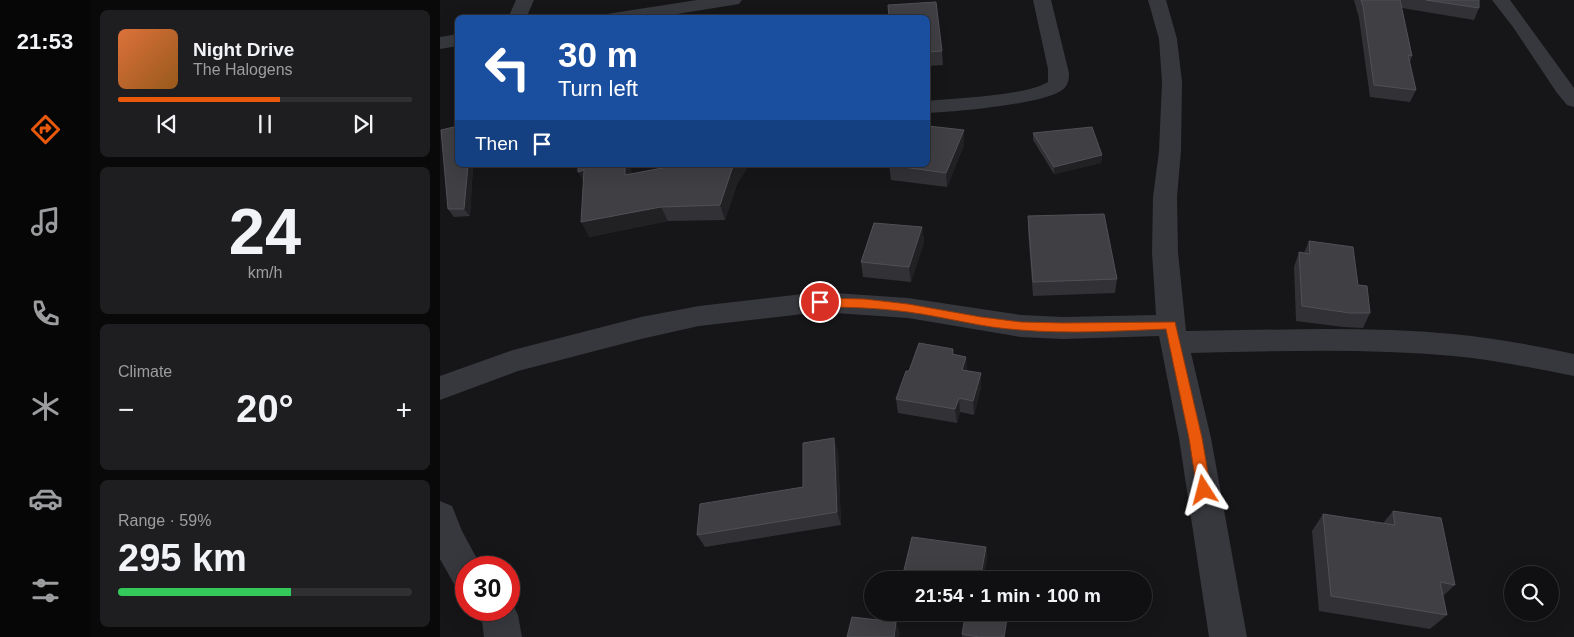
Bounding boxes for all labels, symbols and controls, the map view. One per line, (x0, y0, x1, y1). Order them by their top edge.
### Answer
text: 21:53 (17, 29, 73, 54)
icon: left (475, 35, 540, 100)
text: 30 m (558, 35, 638, 74)
text: Night Drive (193, 39, 294, 60)
text: The Halogens (193, 61, 293, 78)
text: Turn left (558, 76, 638, 101)
icon: previous (153, 110, 181, 138)
icon: pause (251, 110, 279, 138)
icon: next (349, 110, 377, 138)
icon: directions (28, 112, 63, 147)
icon: arrive (528, 130, 556, 158)
text: Then (475, 133, 518, 154)
text: 24 (229, 195, 301, 268)
icon: music (28, 204, 63, 239)
text: km/h (248, 264, 282, 281)
pin (799, 281, 841, 323)
icon: arrive (806, 288, 834, 316)
icon: phone (28, 296, 63, 331)
text: Climate (118, 363, 172, 380)
text: 20° (236, 388, 294, 430)
icon: climate (28, 389, 63, 424)
text: − (118, 394, 134, 425)
text: + (396, 394, 412, 425)
position arrow (1177, 463, 1229, 515)
icon: car (28, 481, 63, 516)
text: Range · 59% (118, 512, 211, 529)
text: 295 km (118, 537, 247, 579)
speed limit sign: 30 (455, 556, 520, 621)
map controls (1504, 566, 1559, 621)
button: search (1504, 566, 1559, 621)
icon: filters (28, 573, 63, 608)
text: 21:54 · 1 min · 100 m (915, 585, 1101, 606)

